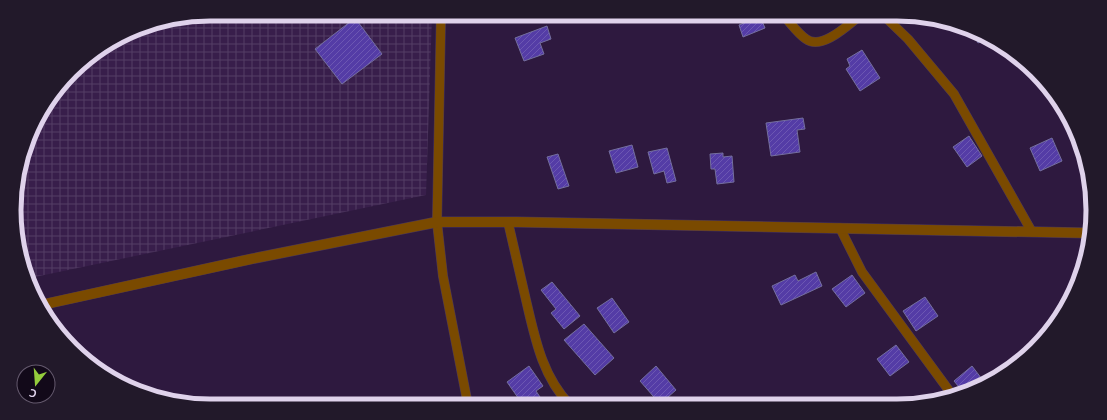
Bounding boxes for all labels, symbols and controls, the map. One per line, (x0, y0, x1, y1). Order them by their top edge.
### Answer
north arrow (16, 364, 56, 404)
text: С (28, 387, 38, 400)

